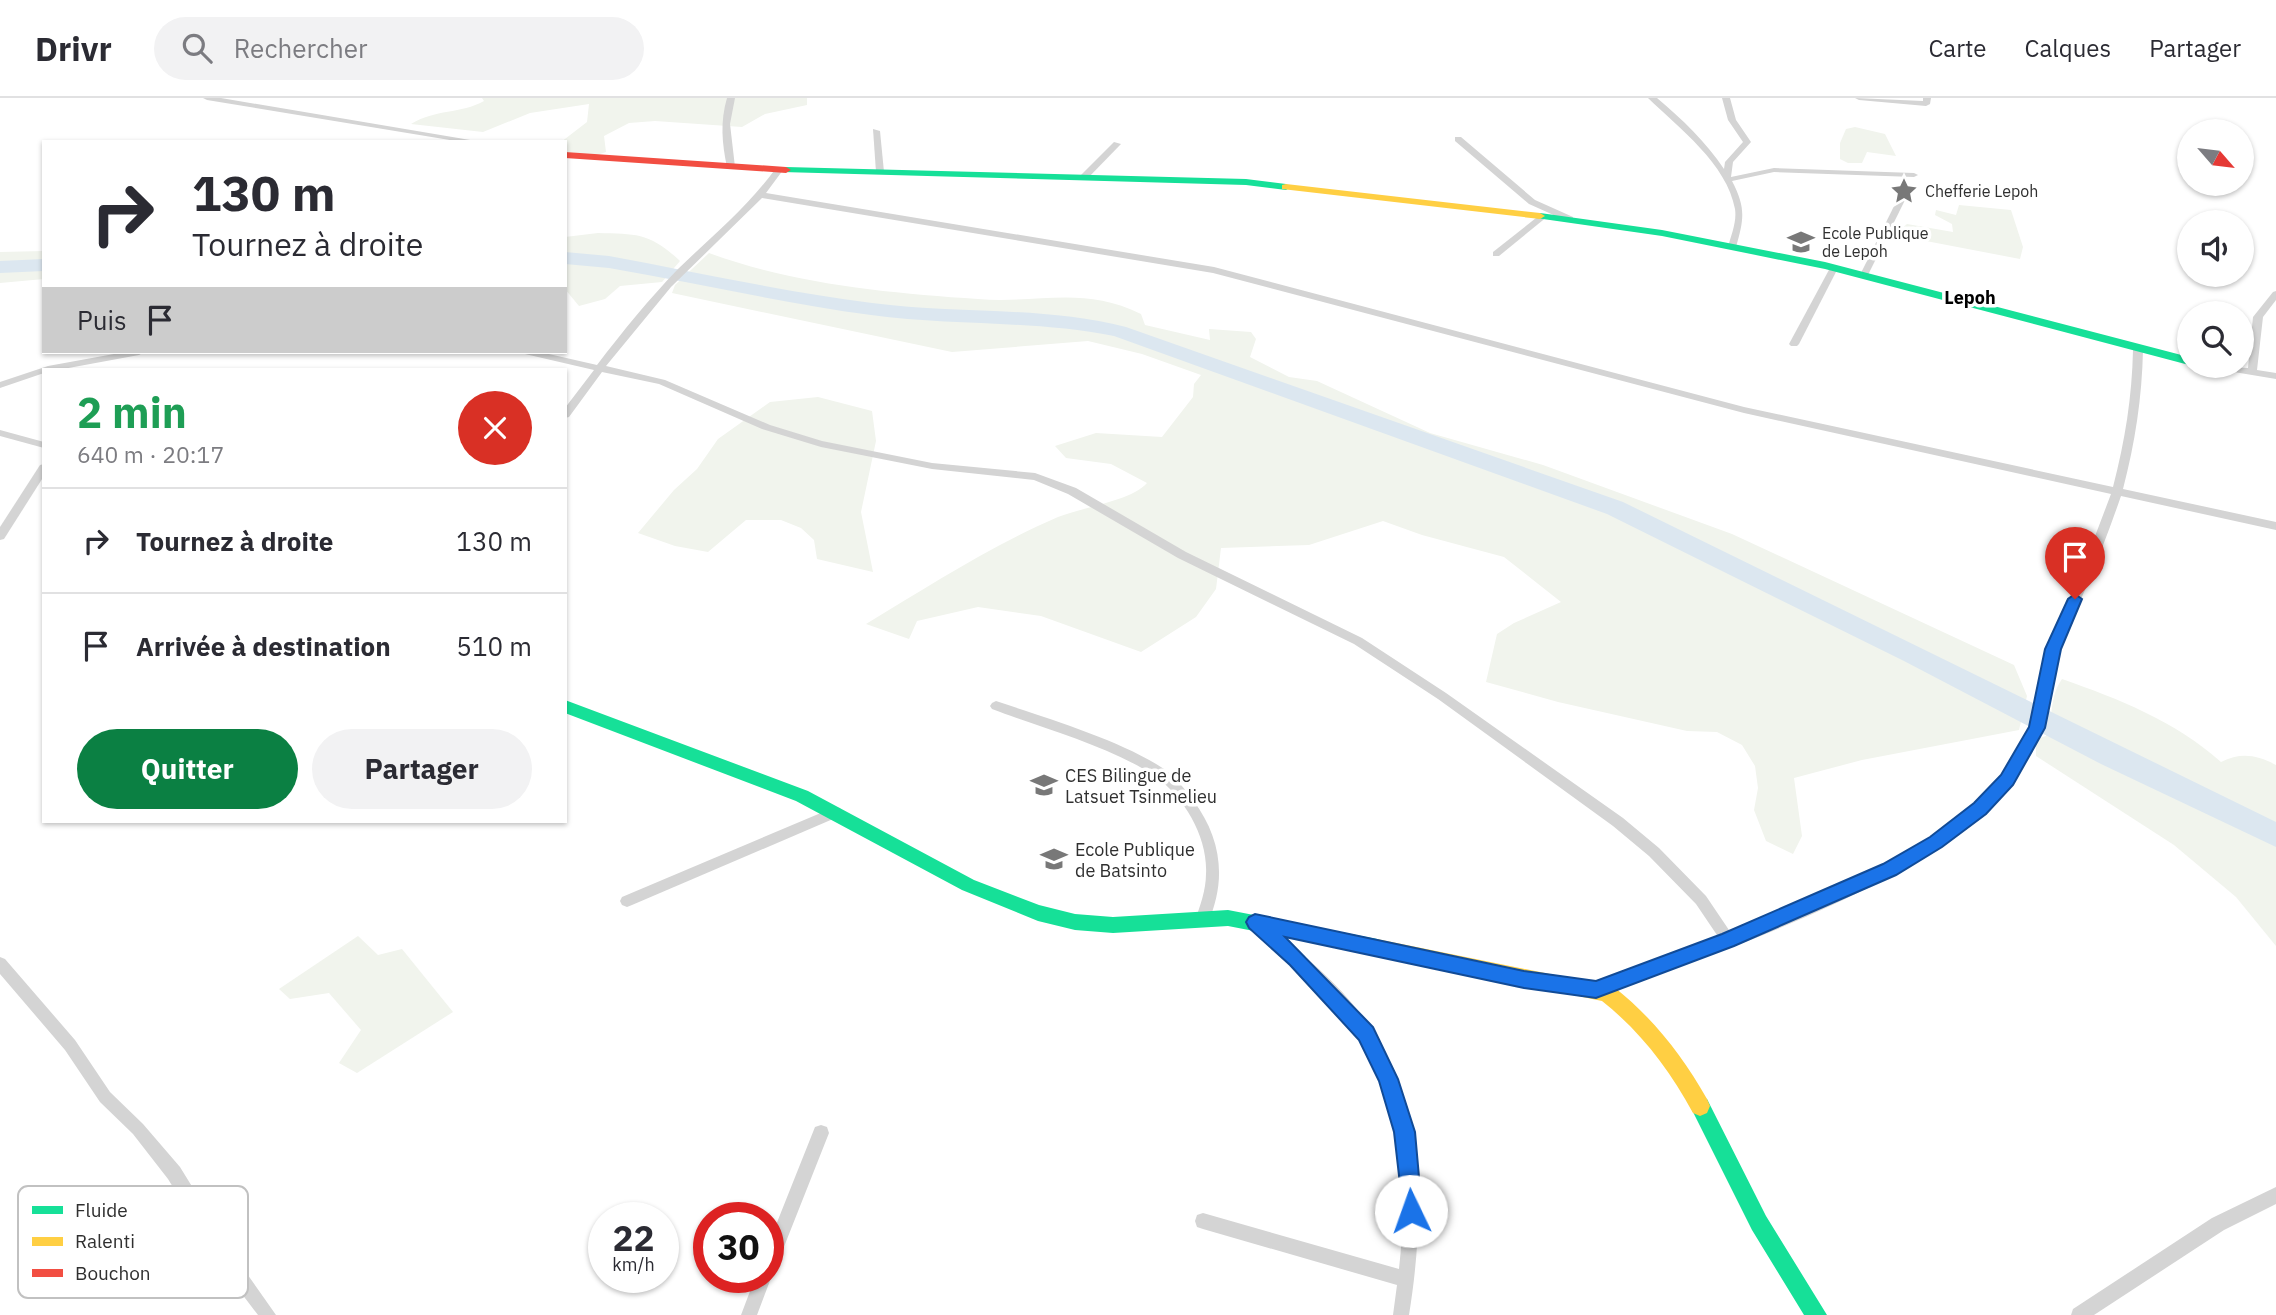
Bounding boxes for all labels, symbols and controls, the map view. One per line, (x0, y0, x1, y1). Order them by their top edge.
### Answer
search box (154, 17, 644, 80)
text: Drivr (35, 27, 112, 70)
icon: search (178, 29, 216, 67)
text: Rechercher (234, 31, 368, 65)
text: Carte (1928, 32, 1987, 64)
text: Calques (2025, 32, 2111, 64)
text: Partager (2149, 32, 2241, 64)
north arrow (2177, 119, 2254, 196)
map controls (2177, 119, 2254, 378)
text: 130 m (192, 161, 336, 224)
icon: right (77, 168, 168, 259)
place icon: Chefferie Lepoh (1889, 176, 1919, 206)
place label: Chefferie Lepoh (1925, 181, 2038, 201)
button: sound (2177, 210, 2254, 287)
text: Tournez à droite (192, 223, 423, 265)
place label: Ecole Publique de Lepoh (1822, 223, 1929, 261)
school or university icon: Ecole Publique de Lepoh (1786, 227, 1816, 257)
district label: Lepoh (1944, 286, 1996, 309)
icon: arrive (141, 301, 179, 339)
button: search (2177, 301, 2254, 378)
text: Puis (77, 303, 127, 337)
text: 2 min (77, 385, 187, 440)
button: close (458, 391, 532, 465)
text: 640 m · 20:17 (77, 439, 224, 469)
icon: right (77, 522, 115, 560)
text: Tournez à droite (136, 524, 333, 558)
text: 130 m (456, 524, 532, 558)
pin (2045, 527, 2105, 599)
icon: arrive (2056, 538, 2094, 576)
icon: arrive (77, 627, 115, 665)
text: Arrivée à destination (136, 629, 391, 663)
text: 510 m (456, 629, 532, 663)
button: Quitter (77, 729, 298, 809)
button: Partager (312, 729, 532, 809)
place label: CES Bilingue de Latsuet Tsinmelieu (1065, 764, 1217, 808)
school or university icon: CES Bilingue de Latsuet Tsinmelieu (1029, 770, 1059, 800)
place label: Ecole Publique de Batsinto (1075, 838, 1195, 882)
school or university icon: Ecole Publique de Batsinto (1039, 844, 1069, 874)
position arrow (1374, 1174, 1448, 1248)
legend (18, 1186, 248, 1298)
text: Fluide (75, 1198, 128, 1222)
speed limit sign: 30 (693, 1202, 784, 1293)
text: 22 (612, 1215, 655, 1261)
text: Ralenti (75, 1229, 135, 1253)
text: km/h (612, 1253, 655, 1276)
text: Bouchon (75, 1261, 151, 1285)

